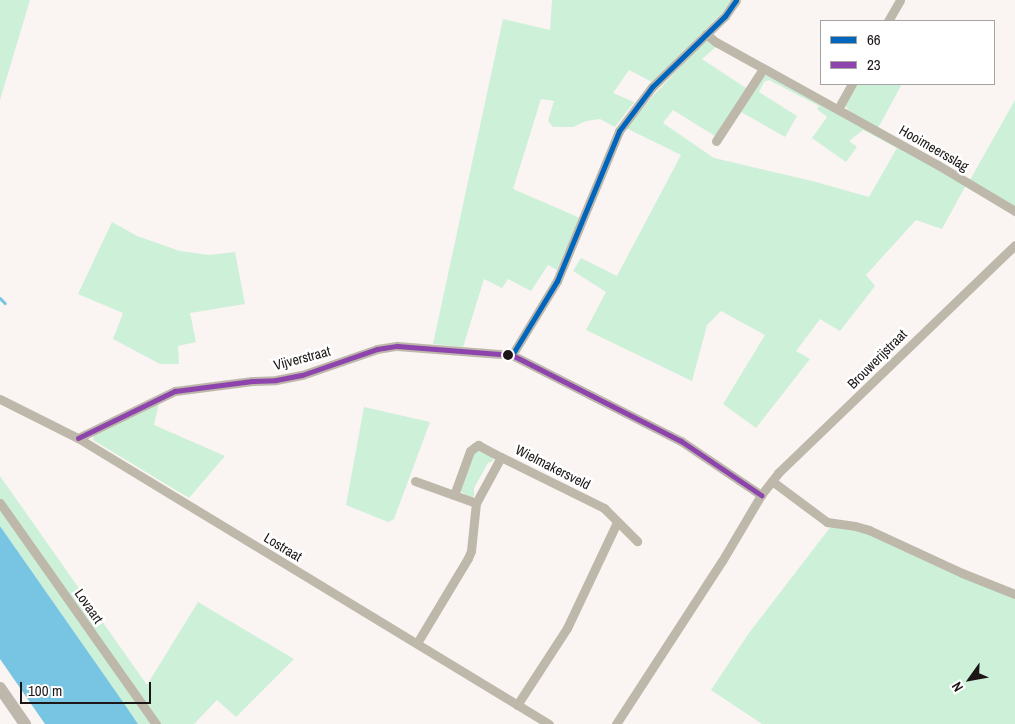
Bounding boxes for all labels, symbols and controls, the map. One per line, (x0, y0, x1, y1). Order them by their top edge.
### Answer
legend (820, 20, 995, 85)
text: 66 (867, 29, 881, 50)
text: 23 (867, 54, 881, 75)
street label: Hooimeersslag (896, 121, 972, 175)
street label: Brouwerijstraat (844, 326, 910, 392)
street label: Vijverstraat (272, 342, 332, 374)
unlabelled marker (503, 350, 513, 360)
street label: Wielmakersveld (513, 441, 593, 493)
street label: Lostraat (261, 529, 305, 565)
street label: Lovaart (71, 585, 107, 627)
north arrow (945, 654, 995, 704)
scale bar (22, 672, 154, 704)
text: N (947, 679, 967, 695)
text: 100 m (28, 680, 62, 701)

